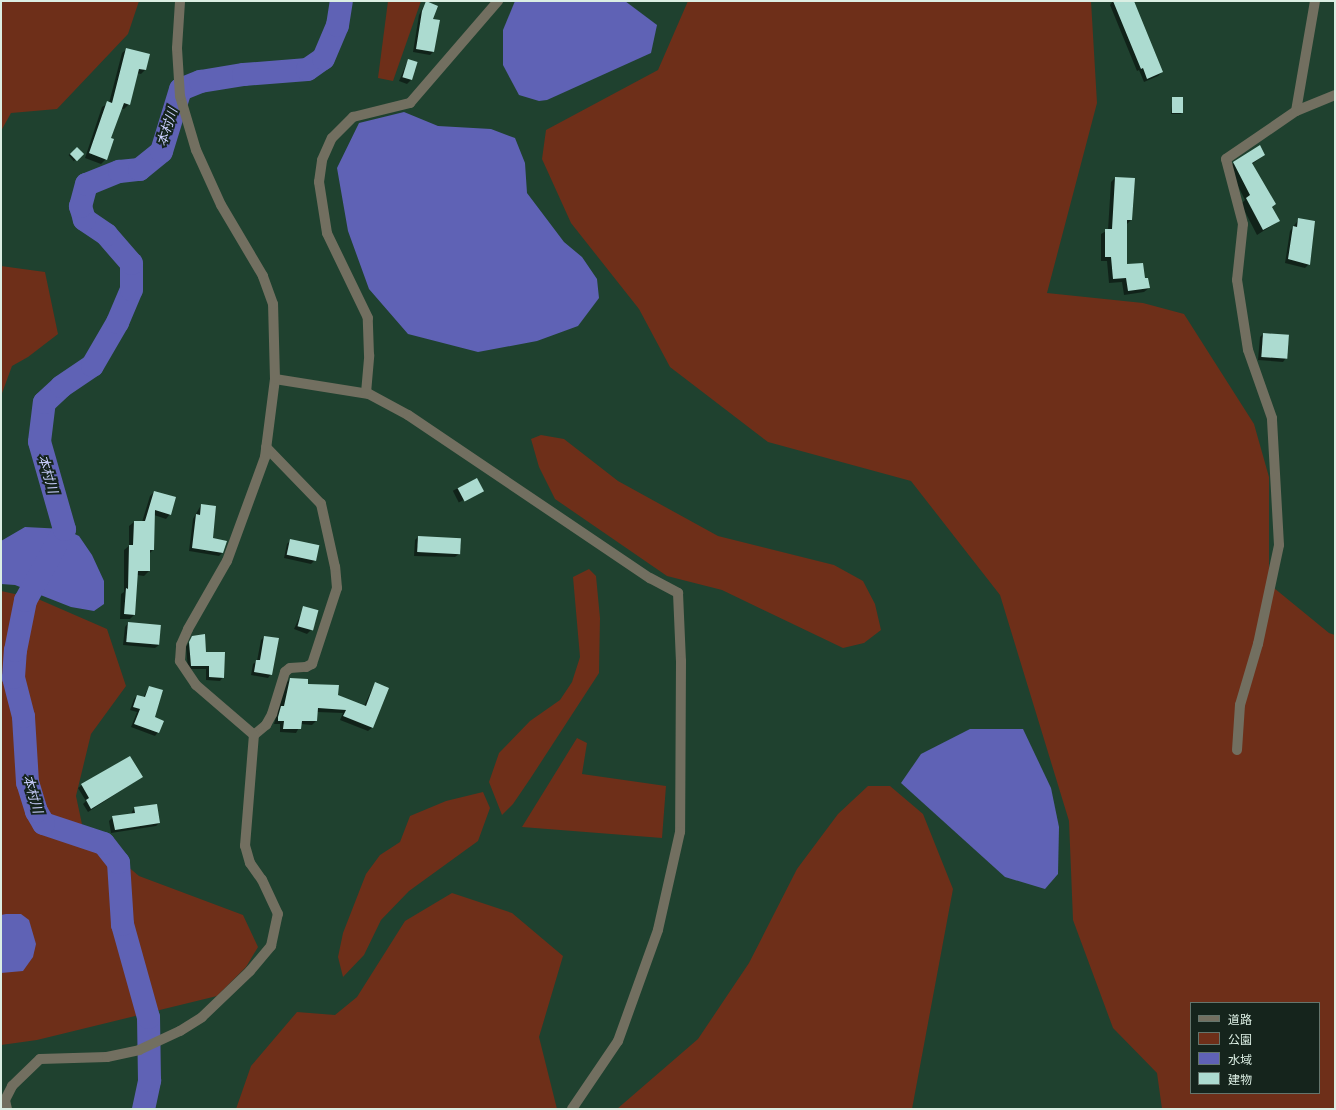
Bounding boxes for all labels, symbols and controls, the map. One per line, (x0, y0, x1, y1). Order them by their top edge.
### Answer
water label: 本村川 (154, 106, 180, 148)
water label: 本村川 (35, 453, 61, 495)
water label: 本村川 (20, 773, 46, 815)
legend (1190, 1002, 1320, 1094)
text: 道路 (1228, 1012, 1252, 1027)
text: 公園 (1228, 1032, 1252, 1047)
text: 水域 (1228, 1052, 1252, 1067)
text: 建物 (1228, 1072, 1252, 1087)

